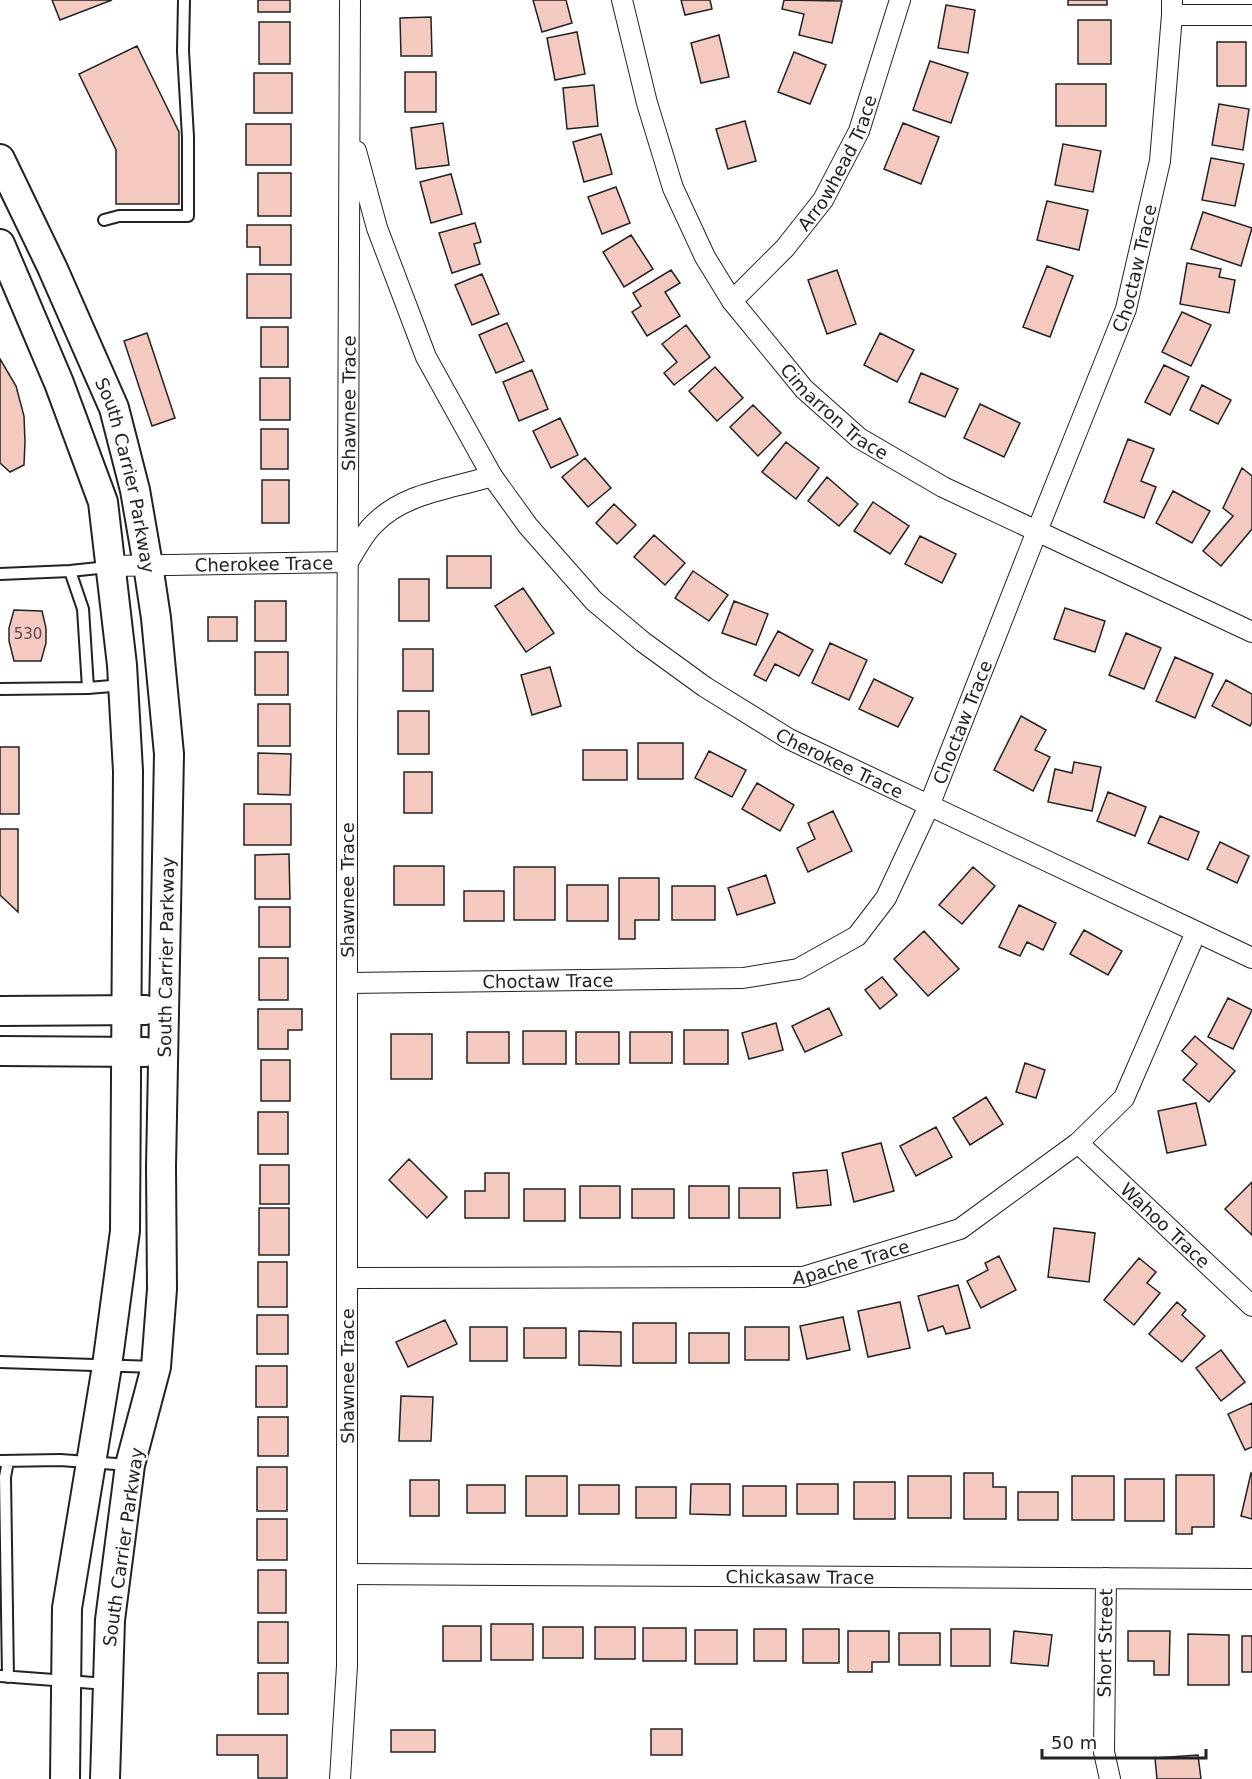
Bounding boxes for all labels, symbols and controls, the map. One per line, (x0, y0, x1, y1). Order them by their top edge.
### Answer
street label: Arrowhead Trace (793, 92, 880, 234)
street label: Choctaw Trace (1107, 202, 1160, 335)
street label: Shawnee Trace (338, 335, 359, 471)
street label: Cimarron Trace (777, 359, 892, 463)
street label: South Carrier Parkway (91, 374, 160, 575)
street label: Cherokee Trace (195, 552, 333, 575)
house number: 530 (14, 625, 42, 643)
street label: Choctaw Trace (928, 657, 996, 787)
street label: Cherokee Trace (772, 723, 907, 802)
street label: Shawnee Trace (337, 822, 358, 958)
street label: South Carrier Parkway (154, 856, 178, 1057)
street label: Choctaw Trace (482, 969, 614, 992)
street label: Wahoo Trace (1117, 1178, 1215, 1272)
street label: Apache Trace (793, 1235, 912, 1288)
street label: Shawnee Trace (337, 1308, 358, 1444)
street label: South Carrier Parkway (99, 1446, 147, 1648)
street label: Chickasaw Trace (726, 1566, 874, 1587)
street label: Short Street (1094, 1588, 1116, 1698)
scale bar (1042, 1722, 1206, 1760)
text: 50 m (1051, 1732, 1097, 1753)

